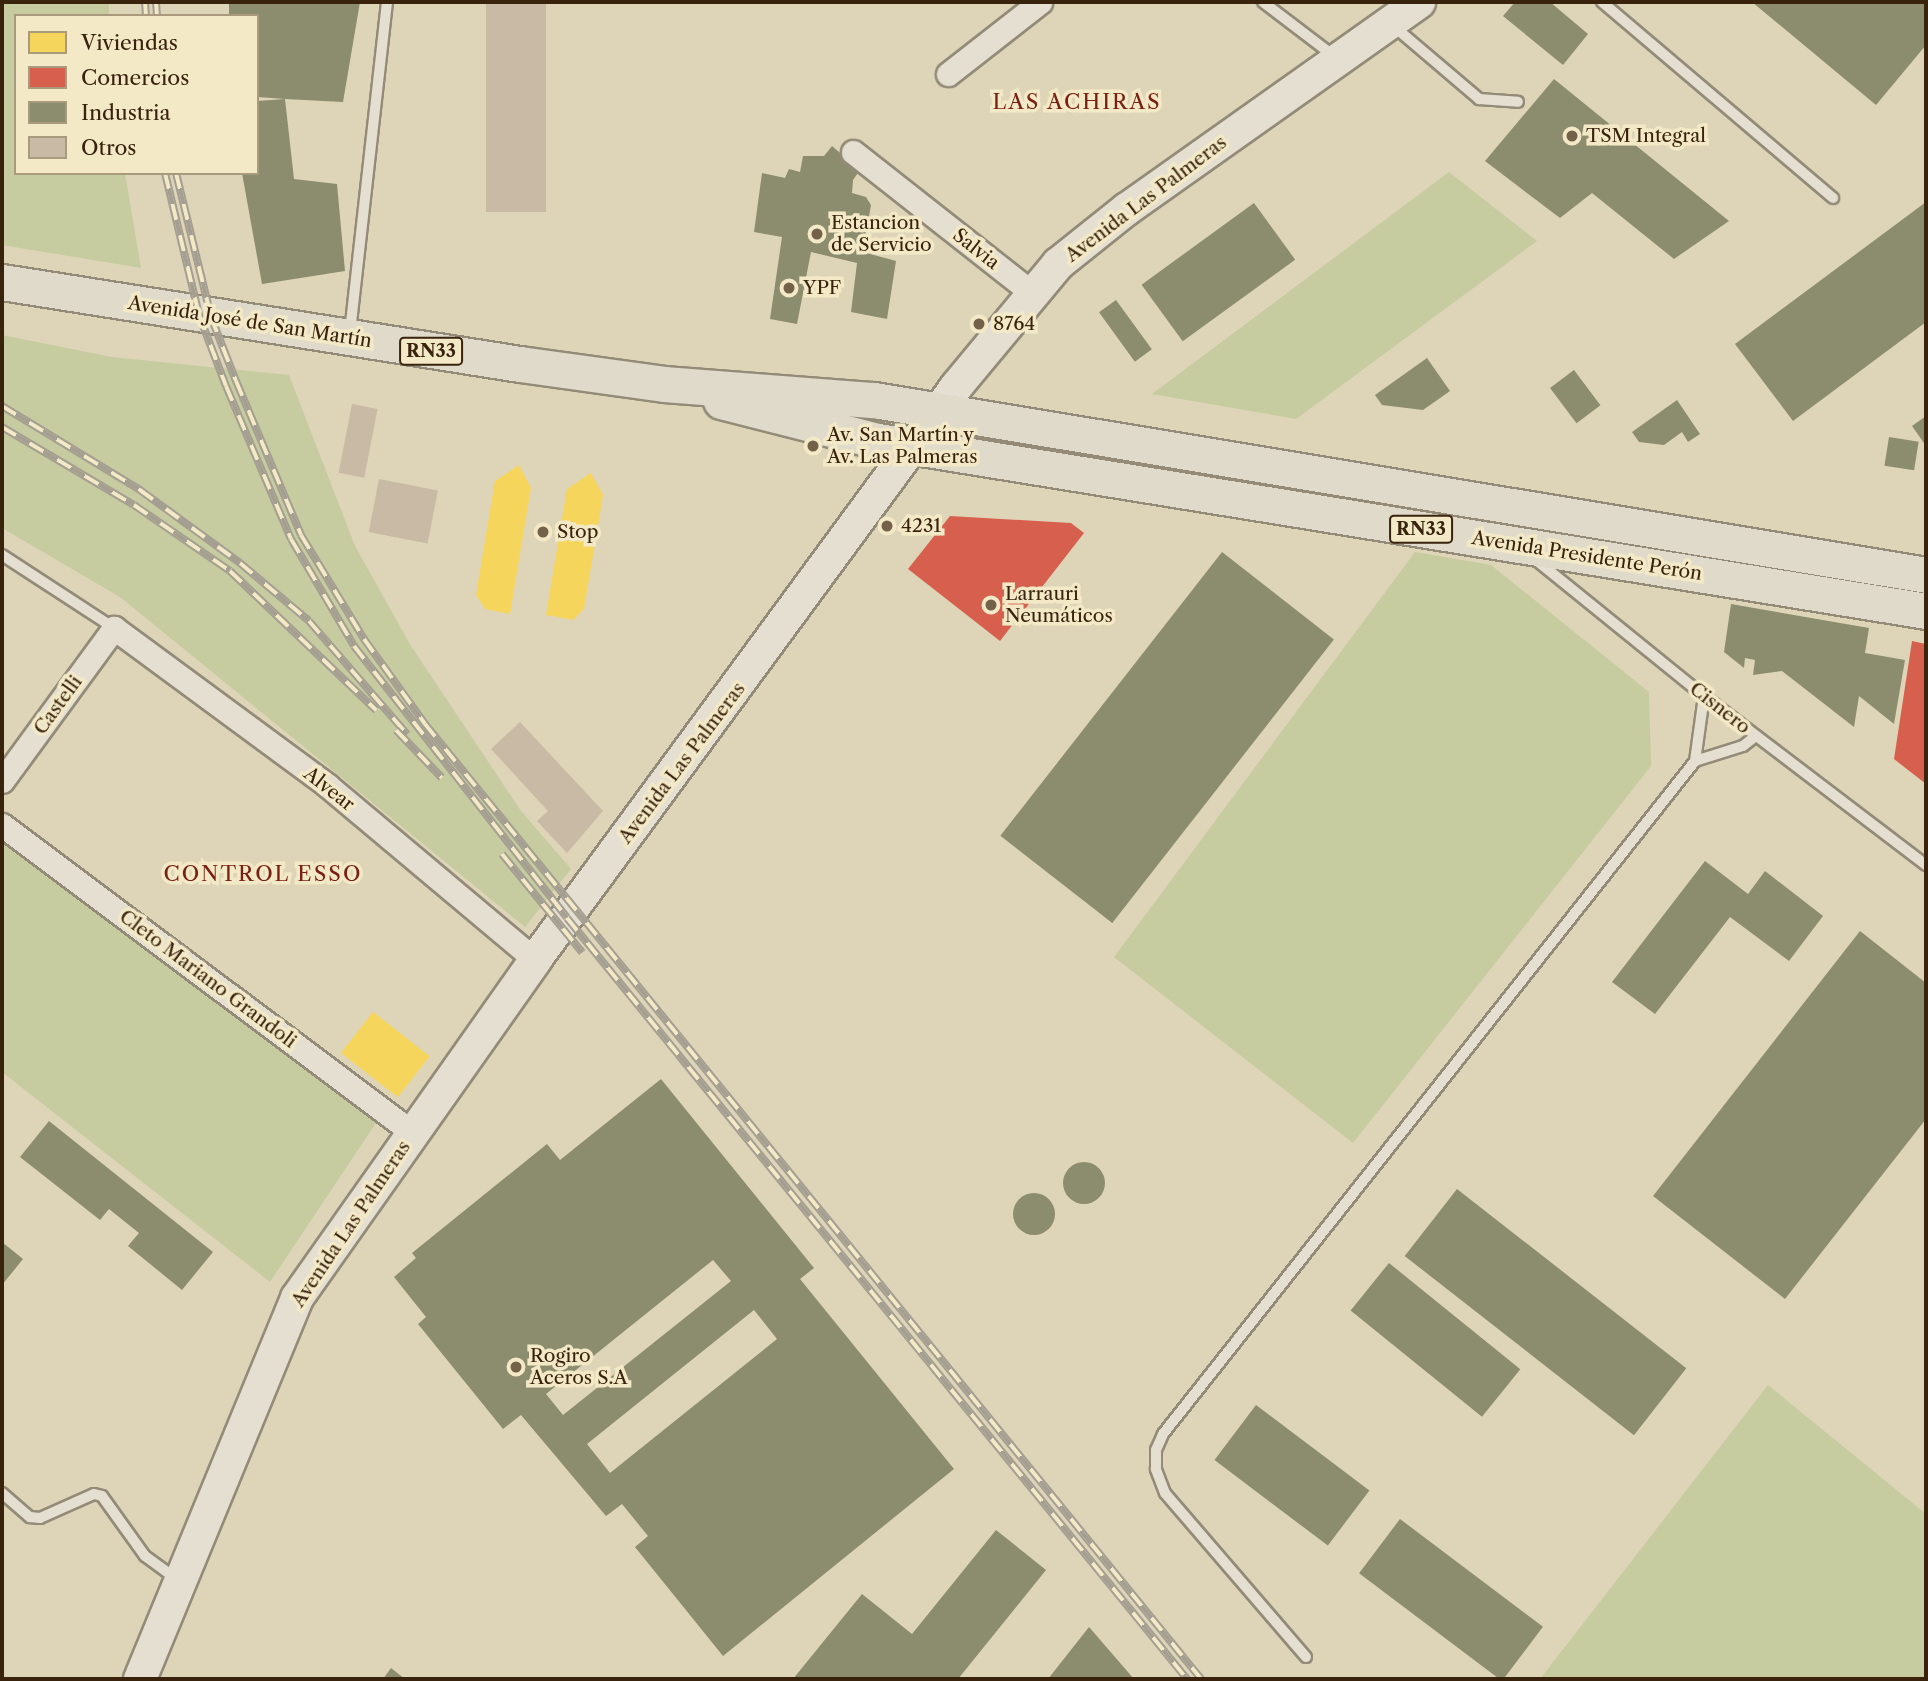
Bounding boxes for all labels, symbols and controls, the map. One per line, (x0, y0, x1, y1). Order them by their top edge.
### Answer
legend (14, 14, 259, 175)
text: Viviendas (81, 30, 178, 55)
text: Comercios (81, 65, 189, 90)
district label: LAS ACHIRAS (993, 89, 1161, 115)
text: Industria (81, 100, 171, 125)
place label: TSM Integral (1586, 125, 1706, 147)
marker: TSM Integral (1564, 128, 1580, 144)
street label: Avenida Las Palmeras (1061, 131, 1231, 267)
text: Otros (81, 135, 136, 160)
place label: Estancion de Servicio (831, 212, 932, 256)
street label: Salvia (948, 224, 1004, 274)
marker: Estancion de Servicio (809, 226, 825, 242)
place label: YPF (803, 277, 841, 299)
marker: YPF (781, 280, 797, 296)
street label: Avenida José de San Martín (126, 291, 374, 353)
place label: 8764 (993, 313, 1035, 335)
marker: 8764 (971, 316, 987, 332)
road number: RN33 (398, 337, 464, 366)
place label: Av. San Martín y Av. Las Palmeras (827, 424, 977, 468)
marker: Av. San Martín y Av. Las Palmeras (805, 438, 821, 454)
road number: RN33 (1388, 514, 1454, 544)
place label: 4231 (901, 515, 941, 537)
marker: 4231 (879, 518, 895, 534)
place label: Stop (557, 521, 598, 543)
marker: Stop (535, 524, 551, 540)
street label: Avenida Presidente Perón (1470, 527, 1704, 585)
place label: Larrauri Neumáticos (1005, 583, 1113, 627)
marker: Larrauri Neumáticos (983, 597, 999, 613)
street label: Castelli (29, 671, 87, 739)
street label: Cisnero (1685, 677, 1755, 739)
street label: Avenida Las Palmeras (614, 678, 750, 848)
street label: Alvear (299, 762, 359, 816)
district label: CONTROL ESSO (165, 861, 361, 887)
street label: Cleto Mariano Grandoli (115, 905, 301, 1053)
street label: Avenida Las Palmeras (287, 1136, 415, 1312)
place label: Rogiro Aceros S.A (530, 1345, 628, 1389)
marker: Rogiro Aceros S.A (508, 1359, 524, 1375)

